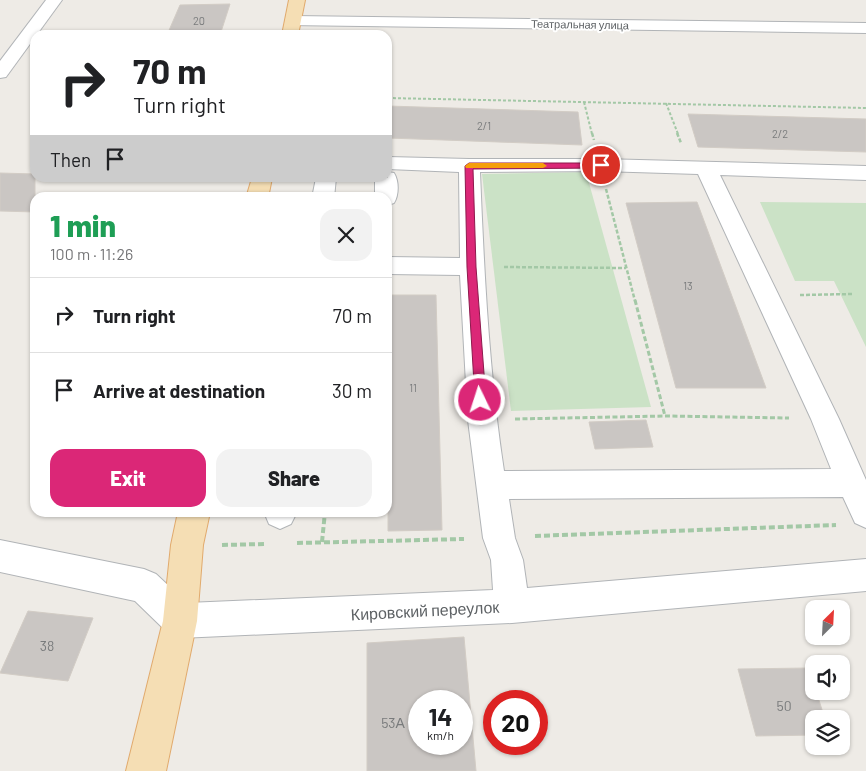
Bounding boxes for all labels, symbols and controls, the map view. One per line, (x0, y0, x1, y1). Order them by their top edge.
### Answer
house number: 20 (193, 14, 205, 27)
street label: Театральная улица (531, 17, 630, 31)
text: 70 m (133, 49, 207, 91)
icon: right (50, 50, 115, 115)
text: Turn right (133, 91, 226, 117)
house number: 2/1 (477, 119, 491, 132)
house number: 2/2 (772, 127, 788, 140)
pin (580, 144, 622, 186)
icon: arrive (101, 145, 129, 173)
text: Then (50, 148, 91, 171)
icon: arrive (587, 151, 615, 179)
text: 1 min (50, 207, 116, 243)
button: close (320, 209, 372, 261)
text: 100 m · 11:26 (50, 244, 133, 263)
house number: 13 (683, 279, 693, 292)
icon: right (50, 301, 78, 329)
text: Turn right (93, 304, 175, 327)
text: 70 m (333, 304, 372, 327)
position arrow (453, 373, 505, 425)
icon: arrive (50, 376, 78, 404)
text: Arrive at destination (93, 379, 265, 402)
text: 30 m (332, 379, 372, 402)
house number: 11 (409, 381, 417, 394)
button: Exit (50, 449, 206, 507)
button: Share (216, 449, 372, 507)
street label: Кировский переулок (350, 597, 501, 623)
north arrow (805, 600, 850, 645)
map controls (805, 600, 850, 755)
house number: 38 (40, 637, 54, 654)
button: sound (805, 655, 850, 700)
speed limit sign: 20 (483, 690, 548, 755)
house number: 50 (776, 697, 792, 714)
text: 14 (429, 701, 452, 731)
button: layers (805, 710, 850, 755)
house number: 53А (381, 714, 406, 731)
text: km/h (427, 728, 454, 742)

